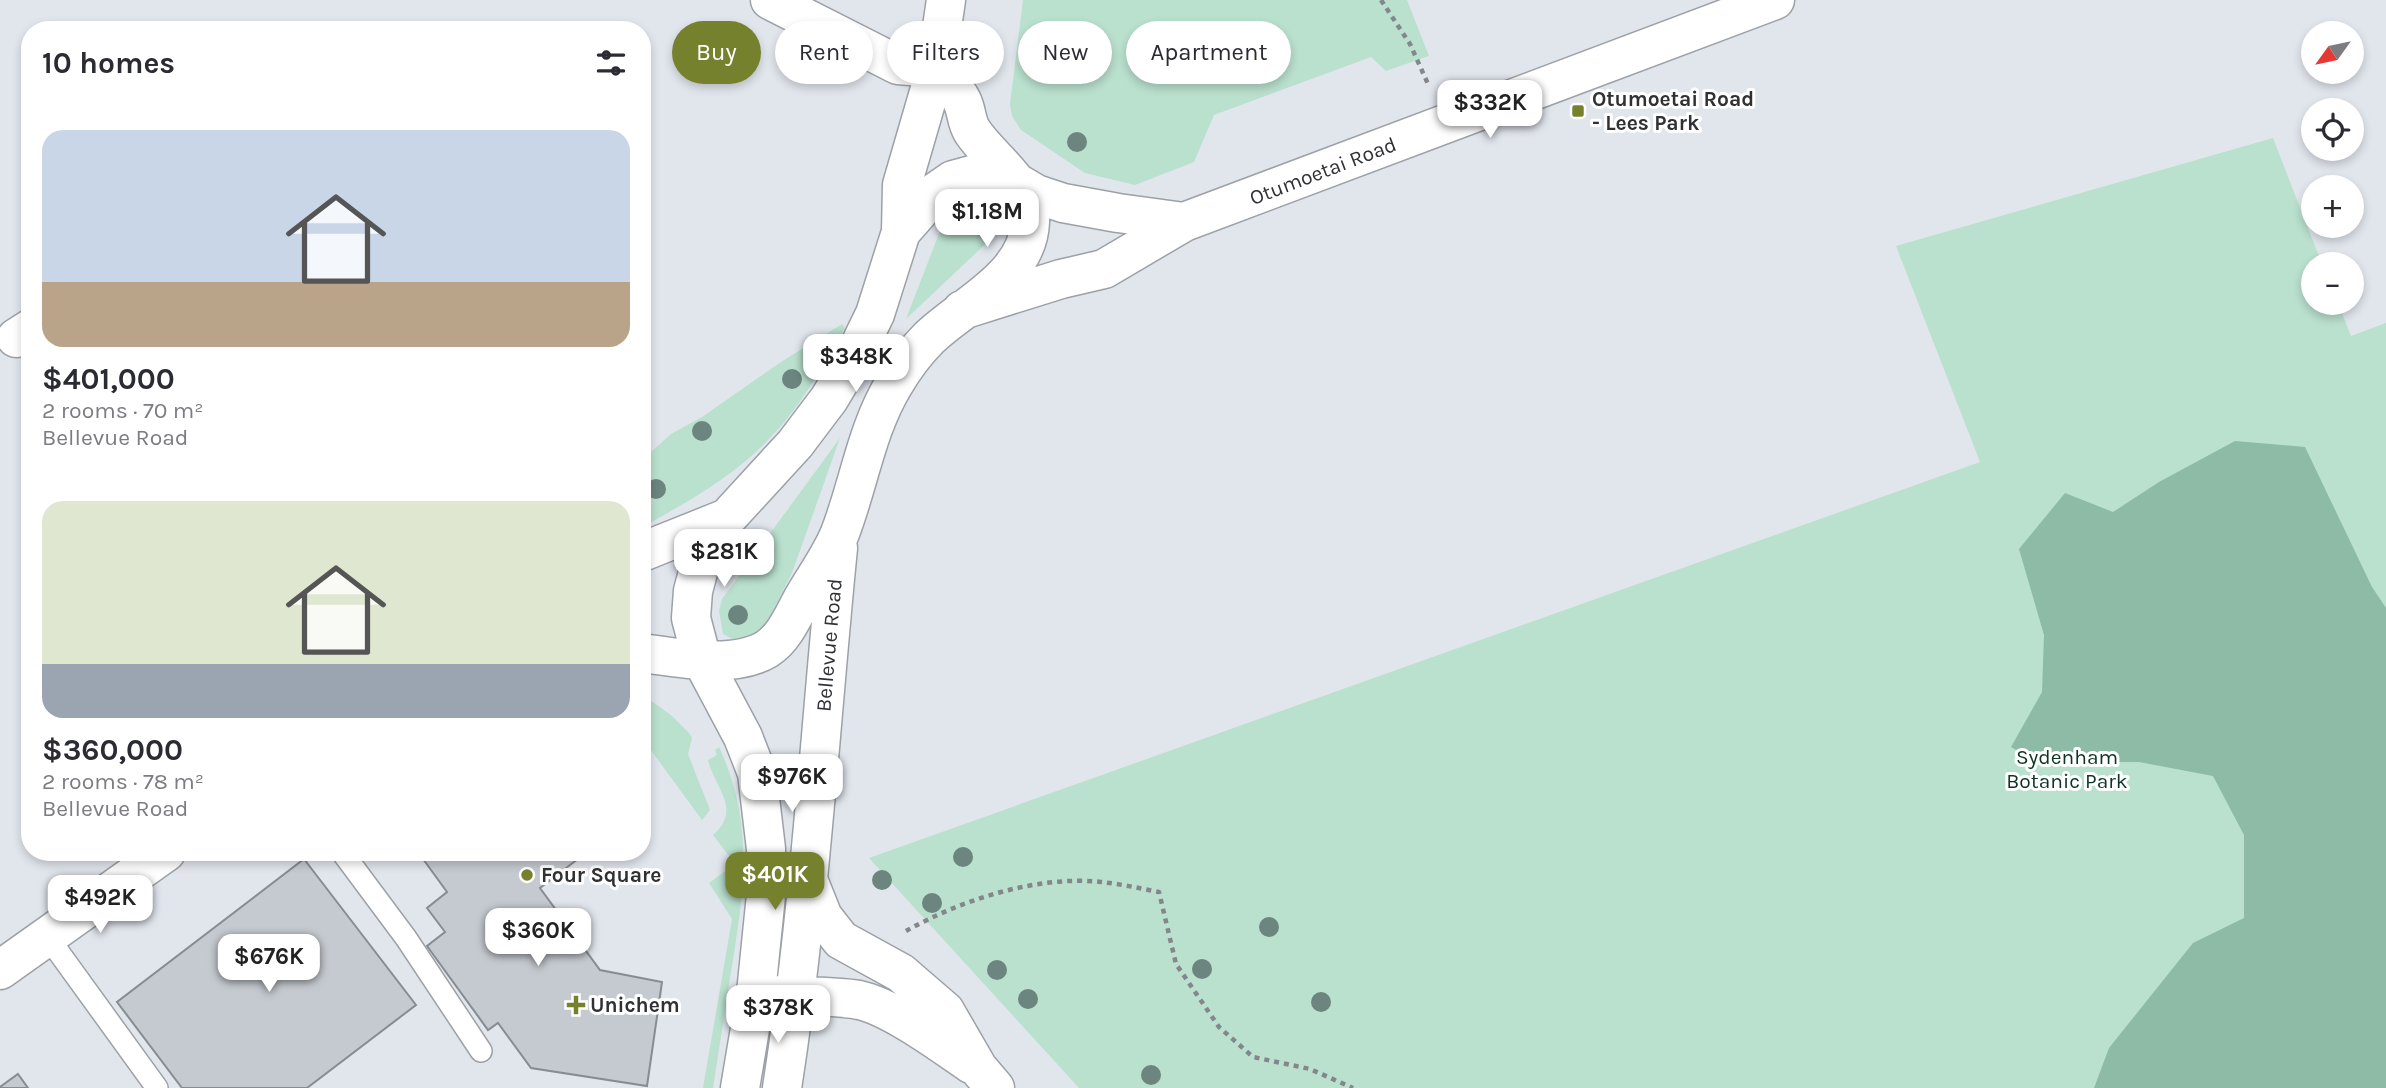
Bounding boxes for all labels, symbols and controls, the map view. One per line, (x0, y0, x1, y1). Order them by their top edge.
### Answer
chip: Buy (672, 21, 761, 84)
chip: Rent (775, 21, 873, 84)
chip: Filters (887, 21, 1004, 84)
chip: New (1018, 21, 1112, 84)
chip: Apartment (1126, 21, 1291, 84)
north arrow (2301, 21, 2364, 84)
map controls (2301, 21, 2364, 315)
icon: filters (592, 44, 630, 82)
text: 10 homes (42, 45, 175, 81)
pin: $332K (1441, 80, 1539, 140)
place label: Otumoetai Road - Lees Park (1592, 87, 1754, 135)
text: $332K (1453, 89, 1527, 116)
button: locate (2301, 98, 2364, 161)
marker: Otumoetai Road - Lees Park (1570, 103, 1586, 119)
street label: Otumoetai Road (1246, 132, 1400, 210)
button: + (2301, 175, 2364, 238)
icon: home (273, 176, 399, 302)
pin: $1.18M (930, 190, 1044, 249)
text: $1.18M (951, 198, 1023, 225)
button: − (2301, 252, 2364, 315)
pin: $348K (807, 334, 905, 394)
text: $348K (819, 343, 893, 370)
text: $401,000 (42, 361, 175, 397)
text: 2 rooms · 70 m² (42, 397, 204, 424)
text: Bellevue Road (42, 424, 189, 451)
pin: $281K (675, 530, 773, 589)
text: $281K (690, 538, 758, 565)
icon: home (273, 547, 399, 673)
street label: Bellevue Road (811, 577, 847, 713)
text: $360,000 (42, 732, 183, 768)
park label: Sydenham Botanic Park (2006, 745, 2128, 793)
pin: $976K (743, 754, 841, 814)
text: $976K (757, 763, 827, 790)
text: 2 rooms · 78 m² (42, 768, 204, 795)
text: Bellevue Road (42, 795, 189, 822)
pin: $401K (726, 852, 824, 912)
text: $401K (741, 861, 809, 888)
place label: Four Square (541, 863, 661, 888)
marker: Four Square (519, 867, 535, 883)
pin: $492K (51, 876, 149, 935)
text: $492K (64, 884, 136, 911)
pin: $360K (489, 908, 587, 968)
text: $360K (501, 917, 575, 944)
pin: $676K (220, 934, 318, 994)
text: $676K (234, 943, 304, 970)
pin: $378K (729, 986, 827, 1045)
place label: Unichem (590, 993, 680, 1017)
text: $378K (742, 994, 814, 1021)
marker: Unichem (568, 997, 584, 1013)

